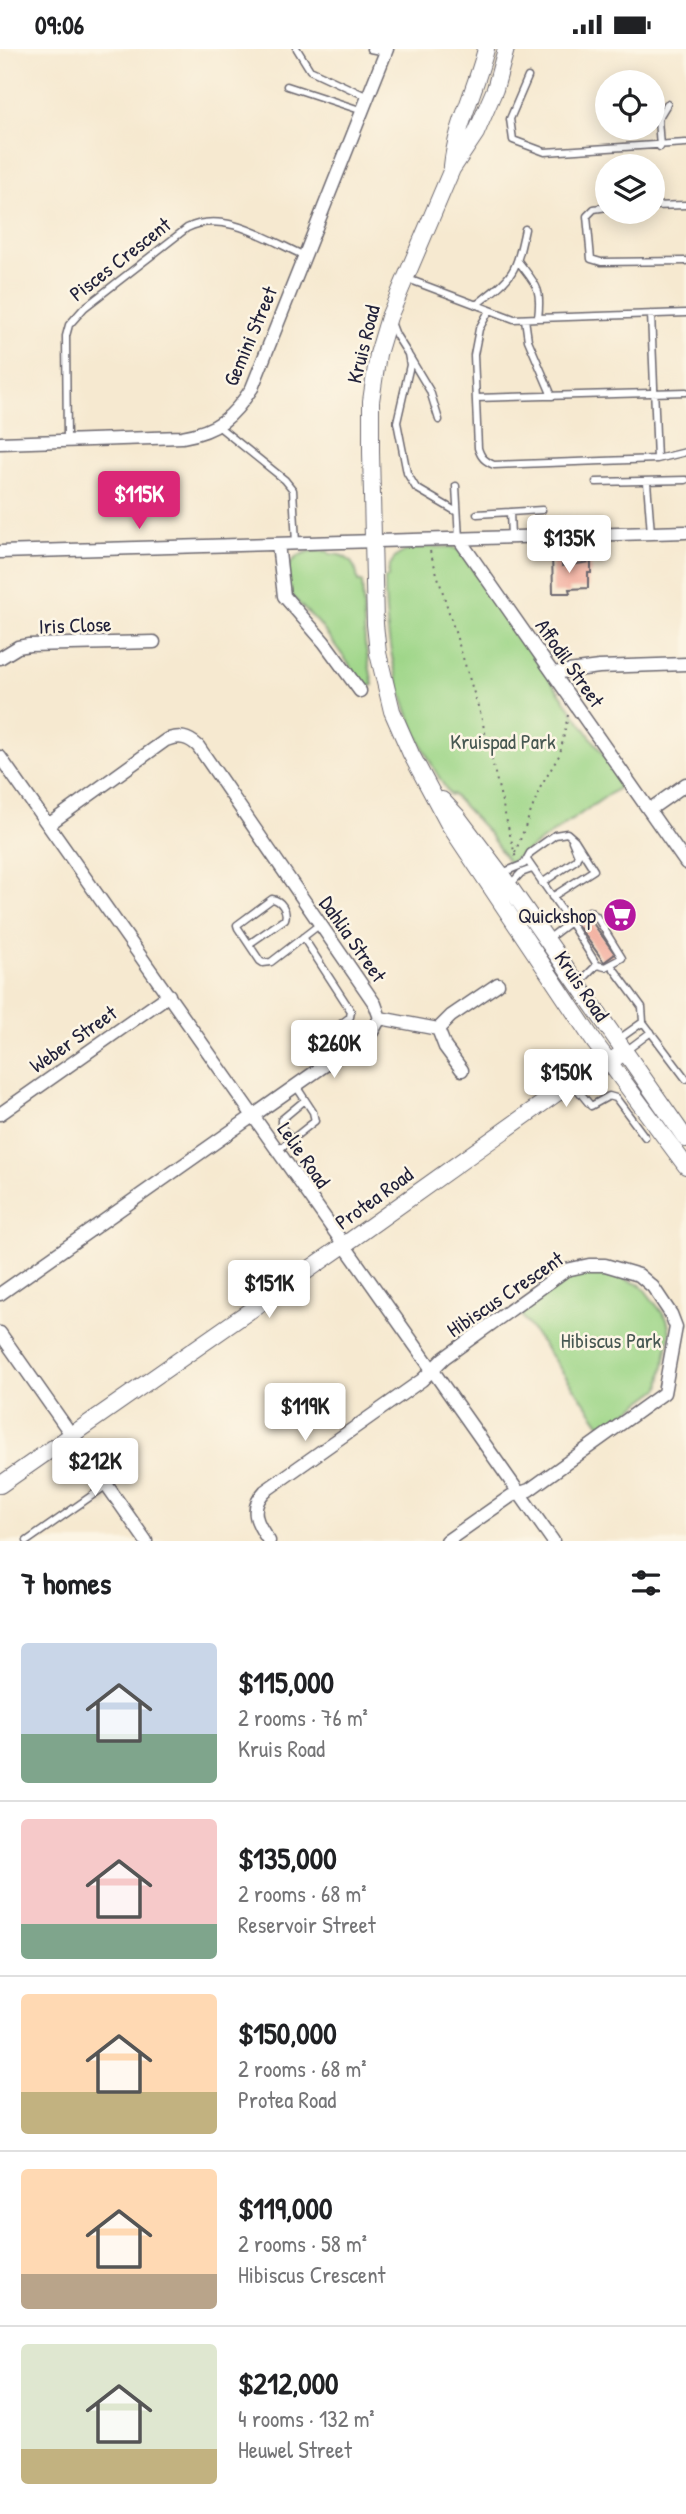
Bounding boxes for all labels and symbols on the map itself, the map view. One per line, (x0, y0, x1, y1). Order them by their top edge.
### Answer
street label: Pisces Crescent (63, 210, 177, 308)
street label: Gemini Street (216, 281, 284, 390)
street label: Kruis Road (339, 302, 387, 386)
pin: $115K (90, 471, 188, 531)
pin: $135K (520, 515, 618, 575)
street label: Iris Close (38, 609, 112, 641)
street label: Affodil Street (529, 613, 612, 714)
park label: Kruispad Park (450, 727, 556, 756)
street label: Dahlia Street (313, 890, 394, 989)
supermarket icon: Quickshop (601, 896, 639, 934)
place label: Quickshop (518, 901, 596, 930)
street label: Kruis Road (548, 945, 616, 1027)
street label: Weber Street (24, 998, 123, 1080)
pin: $260K (285, 1021, 383, 1080)
pin: $150K (517, 1049, 615, 1109)
street label: Lelie Road (271, 1116, 337, 1194)
street label: Protea Road (329, 1160, 419, 1236)
street label: Hibiscus Crescent (441, 1244, 570, 1344)
pin: $151K (220, 1261, 318, 1320)
park label: Hibiscus Park (561, 1326, 662, 1355)
pin: $119K (256, 1383, 354, 1443)
pin: $212K (46, 1439, 144, 1498)

